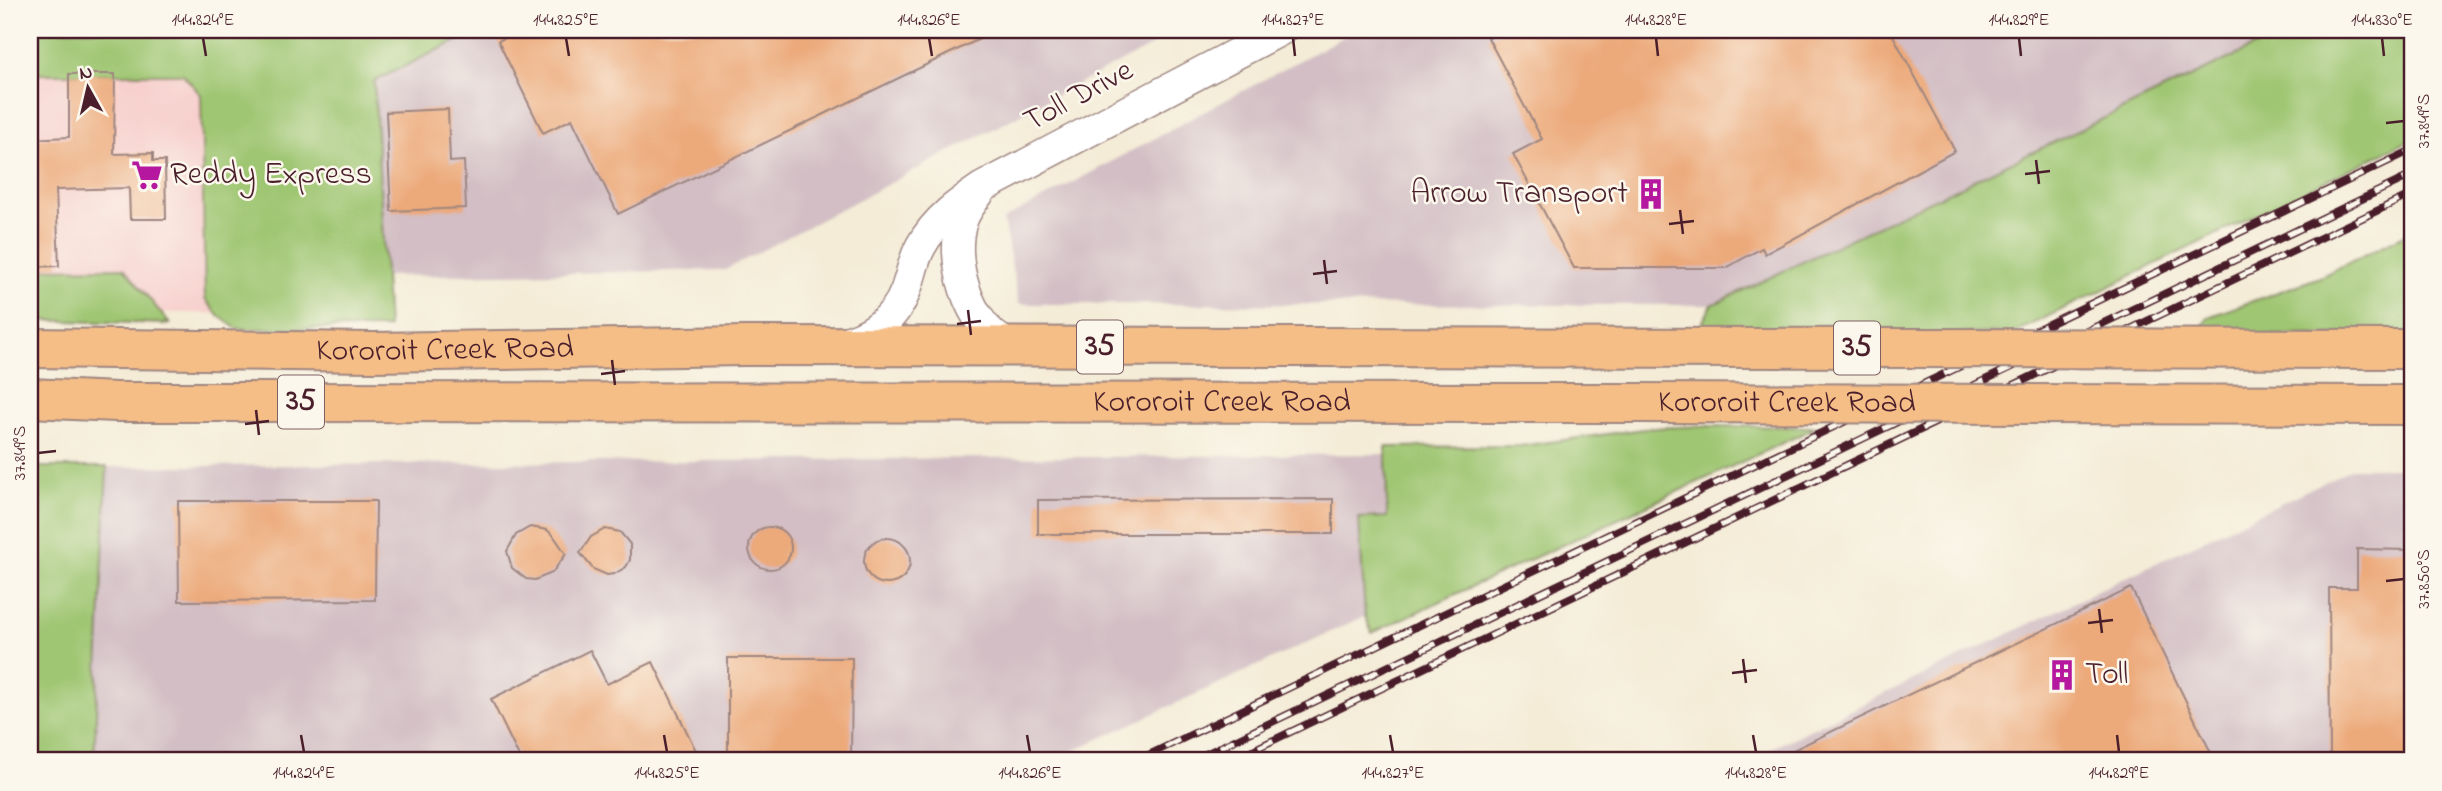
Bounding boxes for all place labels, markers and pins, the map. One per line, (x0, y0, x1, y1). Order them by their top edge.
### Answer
place label: Reddy Express (170, 152, 372, 199)
supermarket icon: Reddy Express (130, 158, 164, 192)
place label: Arrow Transport (1410, 171, 1628, 218)
building icon: Arrow Transport (1634, 177, 1668, 211)
place label: Toll (2085, 652, 2129, 699)
building icon: Toll (2045, 658, 2079, 692)

